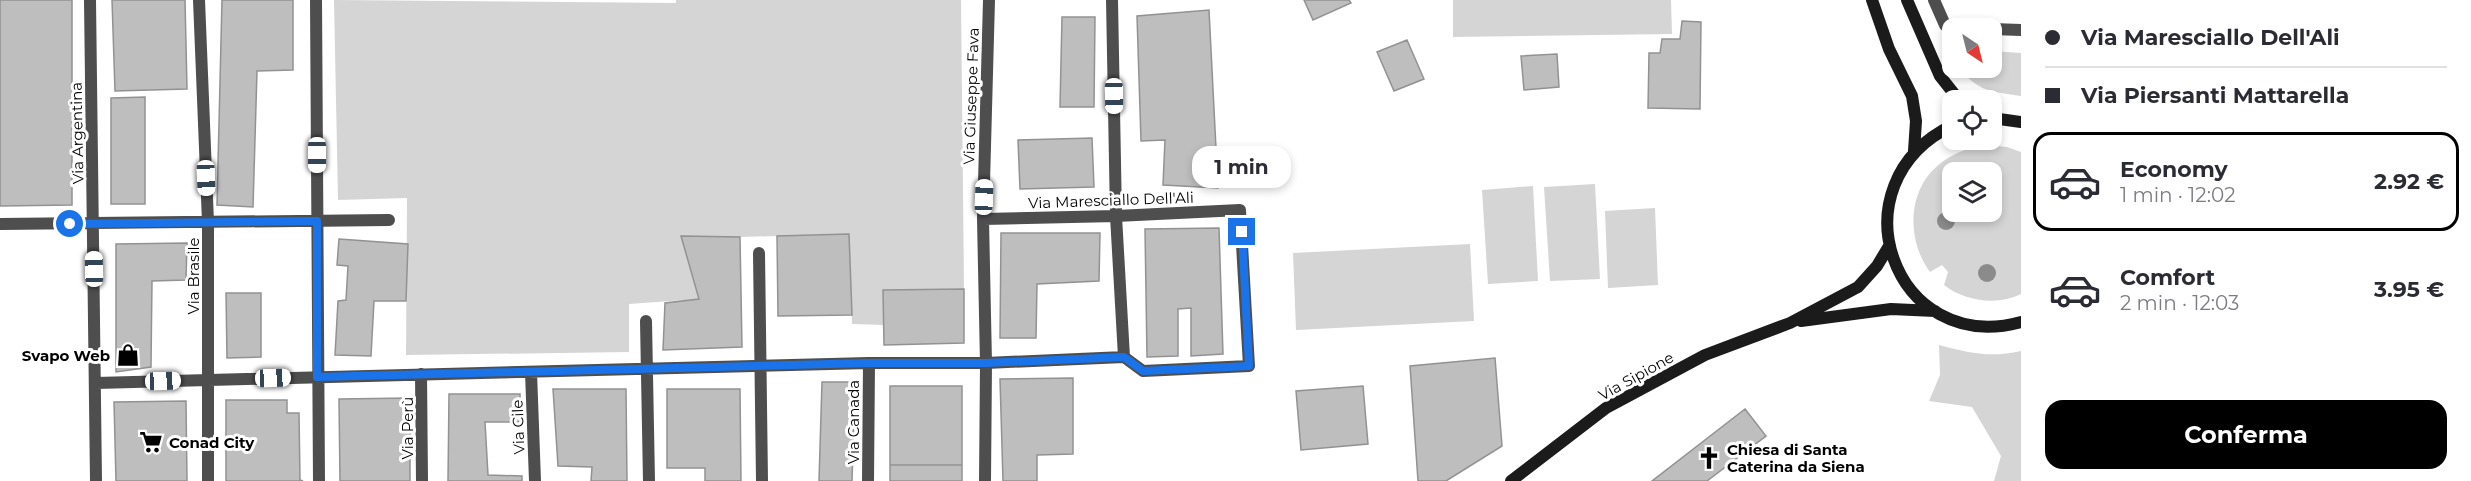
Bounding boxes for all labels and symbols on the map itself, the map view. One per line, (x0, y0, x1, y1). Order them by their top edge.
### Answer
north arrow (1942, 18, 2002, 78)
street label: Via Giuseppe Fava (959, 27, 983, 165)
car (1105, 78, 1123, 114)
street label: Via Argentina (67, 82, 87, 184)
car (308, 137, 326, 173)
callout: 1 min (1192, 145, 1292, 187)
car (196, 160, 216, 196)
car (974, 179, 994, 215)
street label: Via Maresciallo Dell'Ali (1028, 188, 1194, 212)
route start (56, 210, 83, 237)
route end (1228, 218, 1255, 245)
street label: Via Brasile (184, 237, 203, 315)
car (85, 251, 103, 287)
shop icon: Svapo Web (115, 342, 141, 368)
place label: Svapo Web (22, 346, 110, 365)
street label: Via Sipione (1595, 348, 1677, 404)
car (255, 368, 291, 388)
car (145, 371, 181, 391)
street label: Via Canada (844, 380, 863, 464)
street label: Via Perù (398, 397, 417, 459)
street label: Via Cile (508, 399, 528, 455)
supermarket icon: Conad City (138, 429, 164, 455)
place label: Conad City (169, 433, 255, 452)
place label: Chiesa di Santa Caterina da Siena (1727, 440, 1865, 476)
church icon: Chiesa di Santa Caterina da Siena (1696, 445, 1722, 471)

